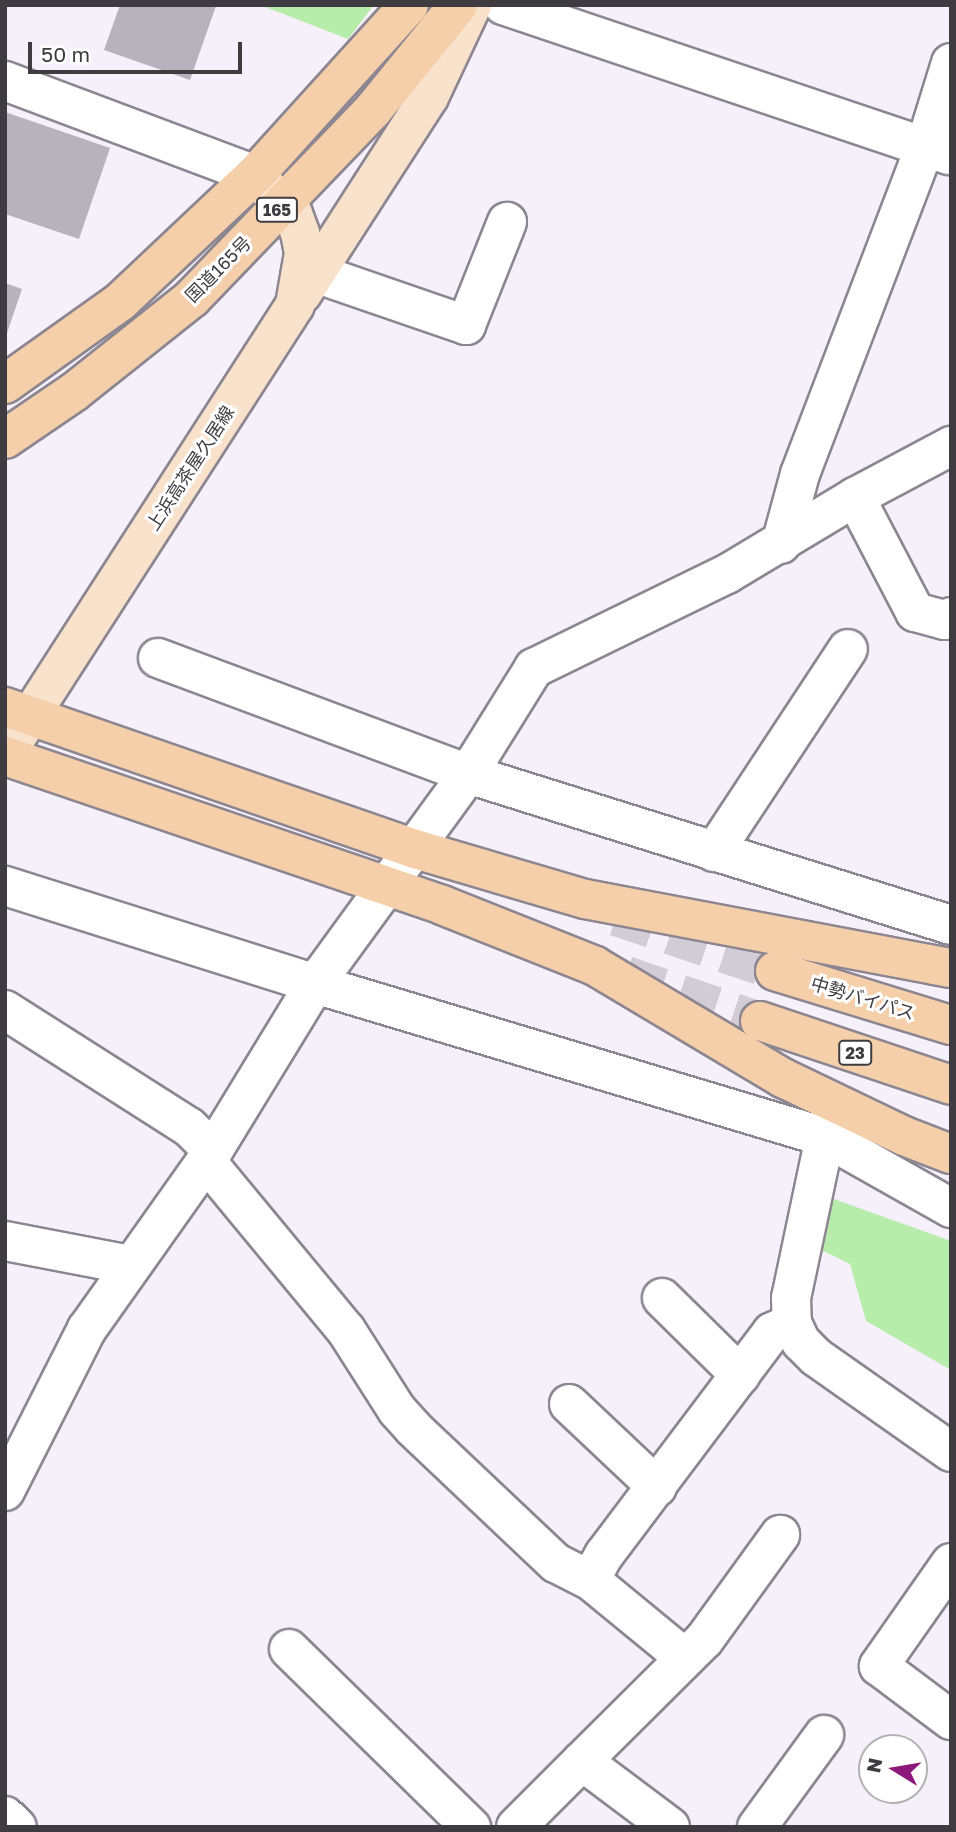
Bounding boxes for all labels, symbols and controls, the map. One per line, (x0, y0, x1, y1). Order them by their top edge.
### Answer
scale bar (32, 28, 245, 72)
text: 50 m (41, 41, 90, 67)
road number: 165 (254, 198, 300, 222)
street label: 国道165号 (181, 232, 255, 306)
street label: 上浜高茶屋久居線 (142, 402, 238, 534)
street label: 中勢バイパス (808, 972, 918, 1024)
road number: 23 (838, 1040, 872, 1065)
north arrow (858, 1734, 928, 1804)
text: N (861, 1756, 887, 1775)

